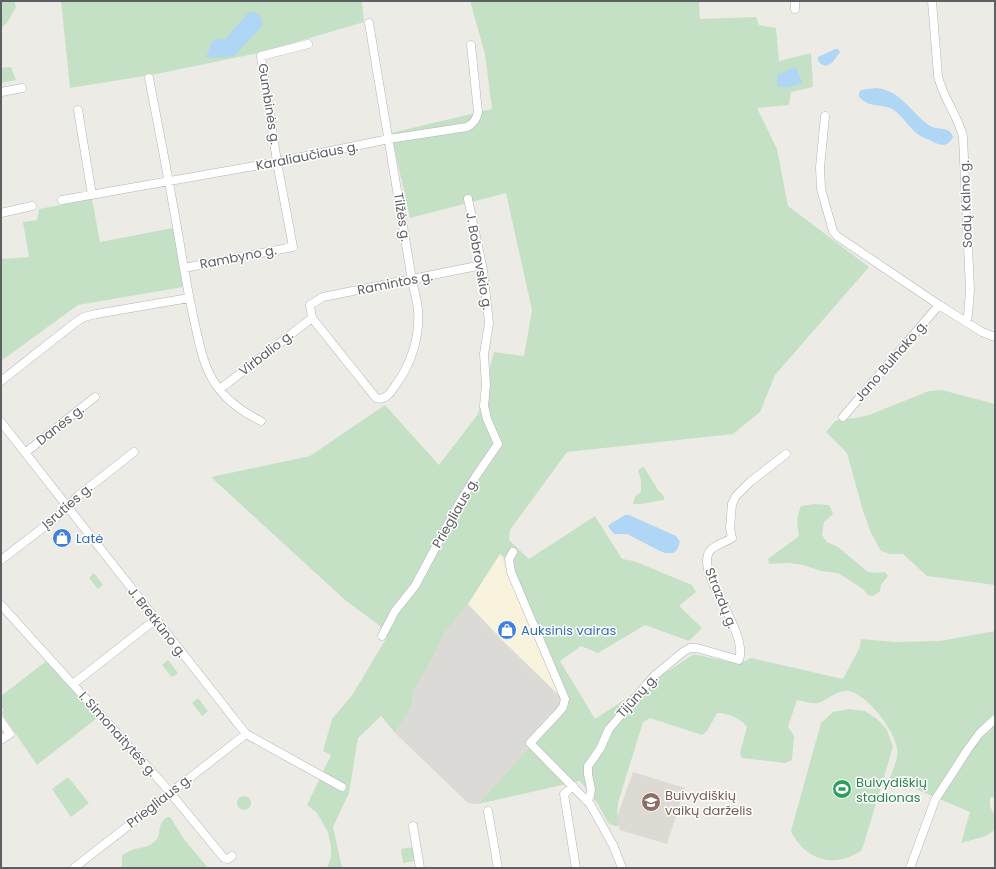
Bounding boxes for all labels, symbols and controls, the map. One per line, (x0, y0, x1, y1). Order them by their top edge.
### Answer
street label: Gumbinės g. (253, 62, 285, 146)
street label: Karaliaučiaus g. (254, 137, 360, 175)
street label: Sodų Kalno g. (955, 159, 977, 248)
street label: Tilžės g. (389, 191, 415, 243)
street label: J. Bobrovskio g. (461, 211, 497, 311)
street label: Rambyno g. (198, 240, 278, 274)
street label: Ramintos g. (356, 266, 435, 300)
street label: Jano Bulhako g. (850, 316, 932, 406)
street label: Virbalio g. (235, 326, 297, 380)
street label: Danės g. (32, 400, 88, 450)
street label: Priegliaus g. (427, 474, 483, 551)
street label: Įsruties g. (37, 479, 96, 534)
shop icon: Latė (51, 527, 73, 549)
place label: Latė (76, 529, 103, 548)
street label: Strazdų g. (700, 565, 742, 631)
street label: J. Bretkūno g. (123, 583, 191, 662)
shop icon: Auksinis vairas (496, 619, 518, 641)
place label: Auksinis vairas (521, 621, 616, 640)
street label: Tijūnų g. (612, 670, 662, 722)
street label: I. Simonaitytės g. (75, 687, 162, 781)
street label: Priegliaus g. (123, 769, 196, 832)
place label: Buivydiškių stadionas (856, 773, 927, 807)
sports icon: Buivydiškių stadionas (831, 778, 853, 800)
place label: Buivydiškių vaikų darželis (665, 786, 753, 820)
school or university icon: Buivydiškių vaikų darželis (640, 791, 662, 813)

